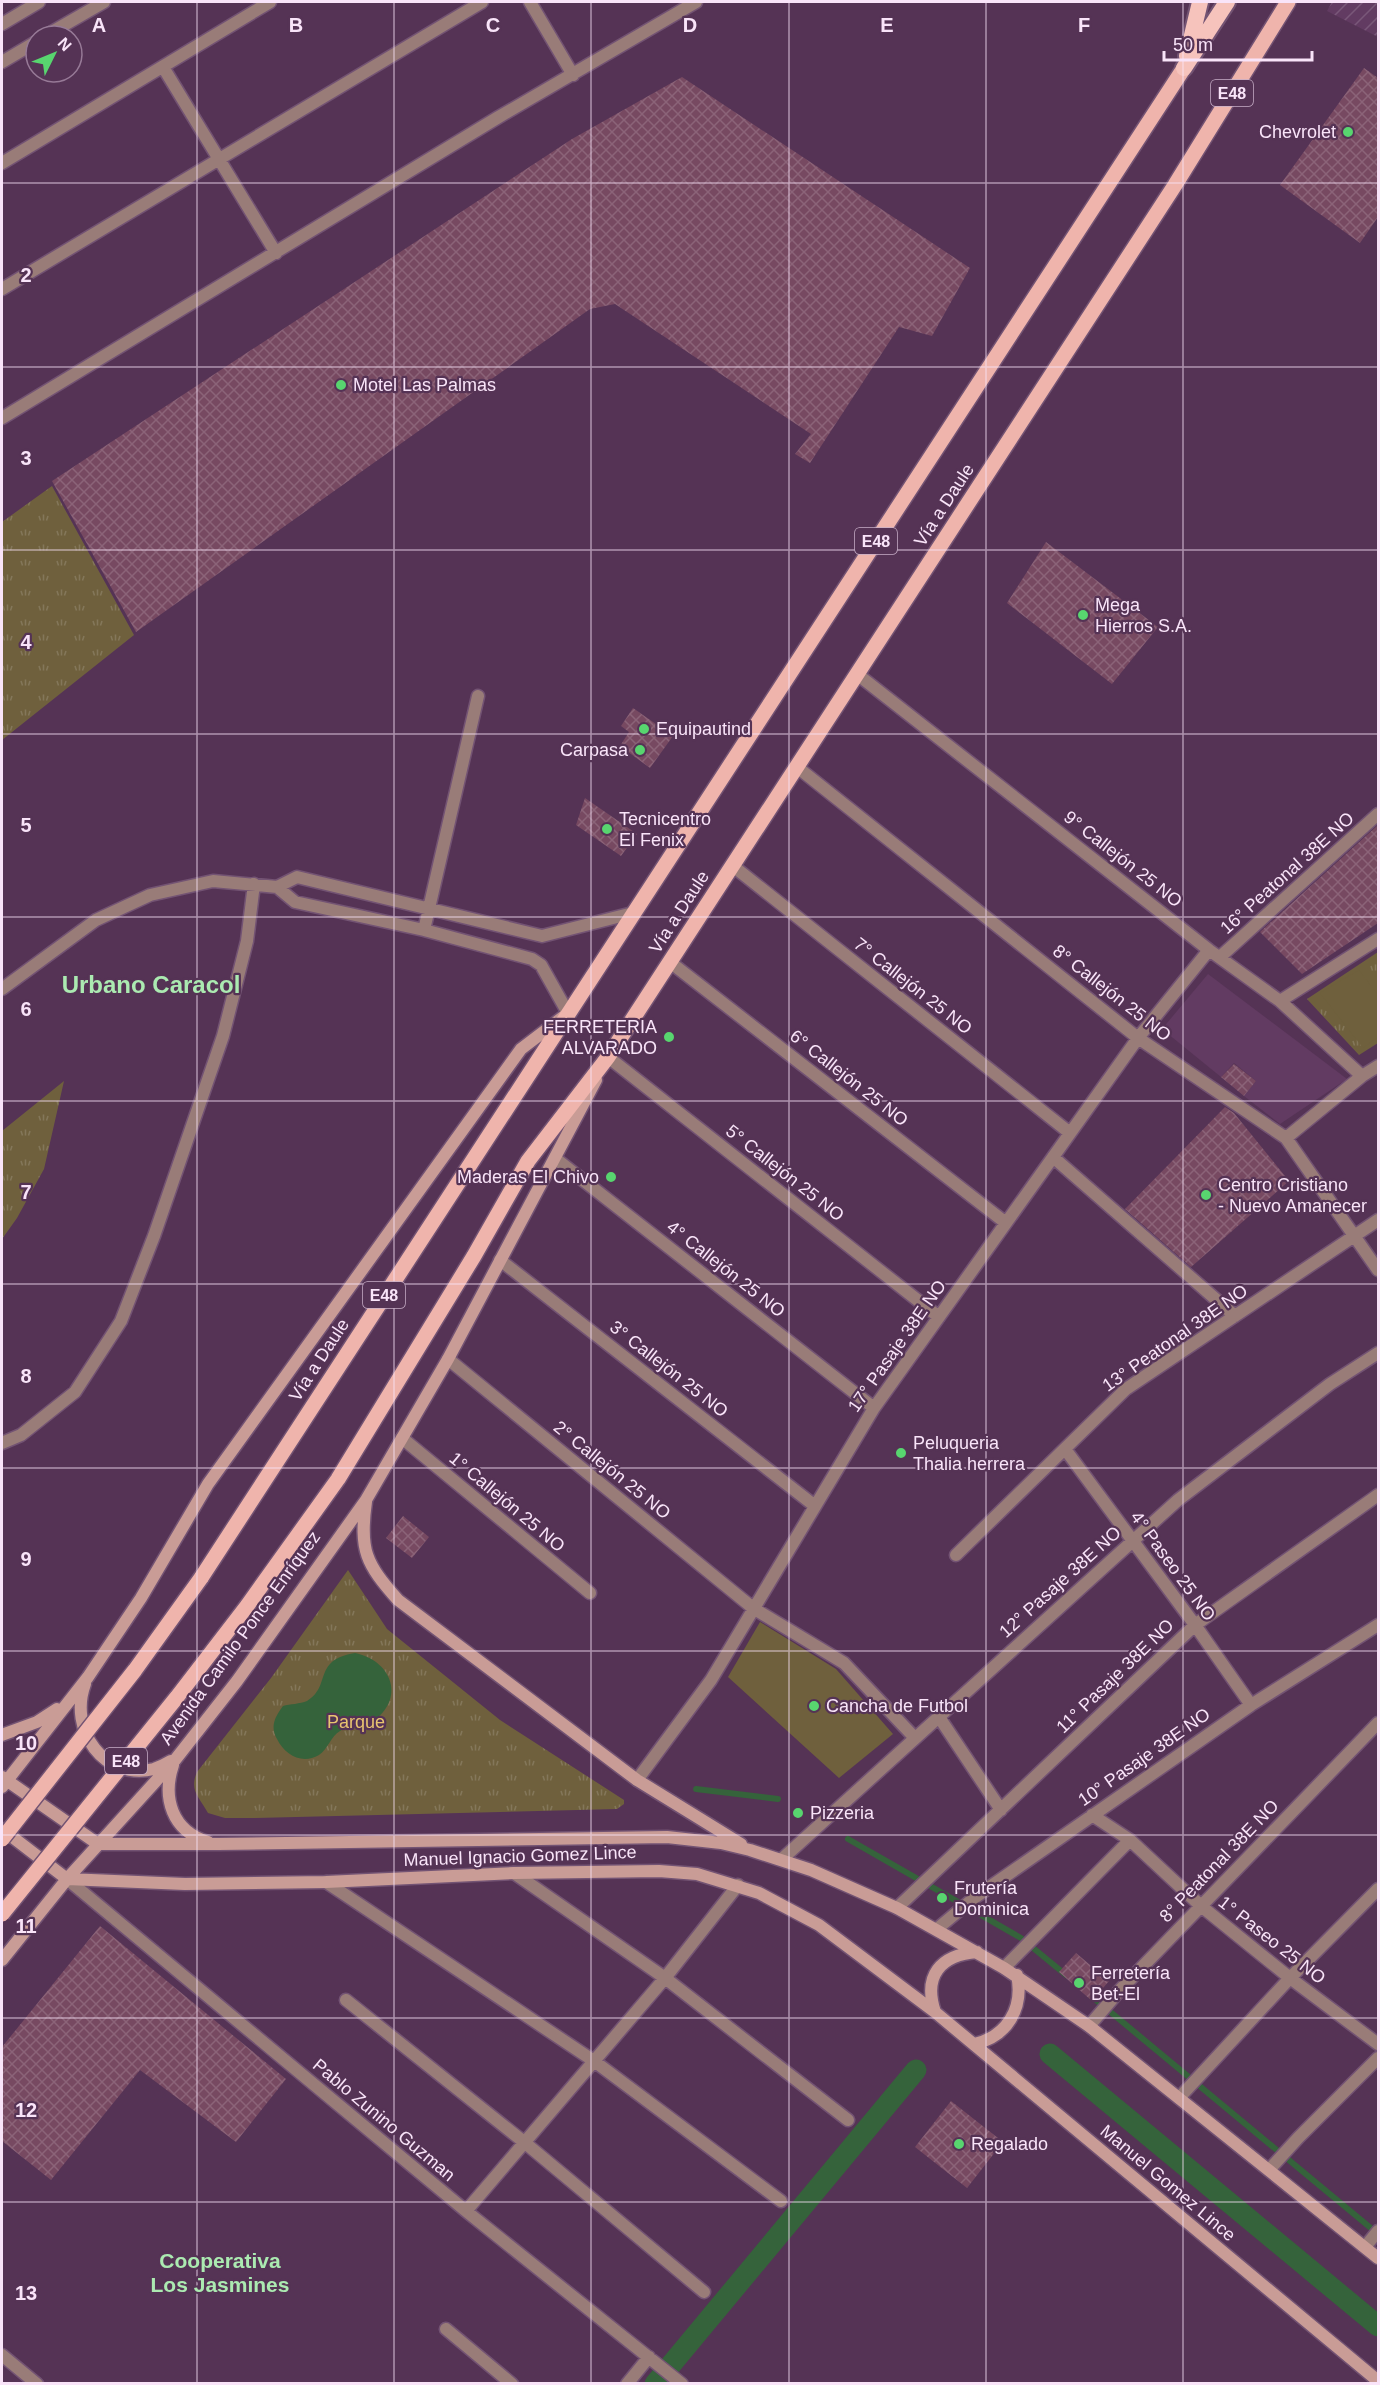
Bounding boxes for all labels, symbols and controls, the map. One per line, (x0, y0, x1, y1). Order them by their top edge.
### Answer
text: A (92, 14, 106, 36)
text: B (289, 14, 303, 36)
text: C (486, 14, 500, 36)
text: D (683, 14, 697, 36)
text: E (880, 14, 894, 36)
text: F (1078, 14, 1090, 36)
north arrow (24, 24, 84, 84)
scale bar (1164, 24, 1312, 62)
text: N (54, 34, 75, 54)
text: 50 m (1173, 35, 1213, 55)
road number: E48 (1211, 80, 1253, 106)
place label: Chevrolet (1259, 122, 1336, 142)
marker: Chevrolet (1341, 125, 1355, 139)
text: 2 (20, 264, 32, 286)
place label: Motel Las Palmas (353, 375, 496, 395)
marker: Motel Las Palmas (334, 378, 348, 392)
text: 3 (20, 447, 32, 469)
street label: Vía a Daule (910, 460, 978, 550)
road number: E48 (855, 528, 897, 554)
place label: Mega Hierros S.A. (1095, 595, 1192, 636)
marker: Mega Hierros S.A. (1076, 608, 1090, 622)
text: 4 (20, 631, 32, 653)
place label: Equipautind (656, 719, 751, 739)
marker: Equipautind (637, 722, 651, 736)
place label: Carpasa (560, 740, 629, 760)
marker: Carpasa (633, 743, 647, 757)
street label: 9° Callejón 25 NO (1060, 807, 1186, 911)
street label: 16° Peatonal 38E NO (1216, 808, 1358, 938)
place label: Tecnicentro El Fenix (619, 809, 711, 850)
text: 5 (20, 814, 32, 836)
marker: Tecnicentro El Fenix (600, 822, 614, 836)
street label: Vía a Daule (645, 867, 713, 957)
street label: 7° Callejón 25 NO (850, 934, 976, 1038)
street label: 8° Callejón 25 NO (1049, 941, 1175, 1045)
district label: Urbano Caracol (62, 971, 240, 998)
text: 6 (20, 998, 32, 1020)
place label: FERRETERIA ALVARADO (543, 1017, 657, 1058)
street label: 6° Callejón 25 NO (786, 1026, 912, 1130)
marker: FERRETERIA ALVARADO (662, 1030, 676, 1044)
street label: 5° Callejón 25 NO (722, 1121, 848, 1225)
place label: Maderas El Chivo (457, 1167, 599, 1187)
marker: Maderas El Chivo (604, 1170, 618, 1184)
place label: Centro Cristiano - Nuevo Amanecer (1218, 1175, 1367, 1216)
text: 7 (20, 1181, 32, 1203)
marker: Centro Cristiano - Nuevo Amanecer (1199, 1188, 1213, 1202)
street label: 4° Callejón 25 NO (663, 1217, 789, 1321)
street label: 17° Pasaje 38E NO (844, 1276, 950, 1416)
street label: 13° Peatonal 38E NO (1099, 1280, 1251, 1396)
road number: E48 (363, 1282, 405, 1308)
street label: Vía a Daule (285, 1315, 353, 1405)
street label: 3° Callejón 25 NO (606, 1317, 732, 1421)
text: 8 (20, 1365, 32, 1387)
street label: 2° Callejón 25 NO (550, 1417, 674, 1523)
place label: Peluqueria Thalia herrera (913, 1433, 1026, 1474)
marker: Peluqueria Thalia herrera (894, 1446, 908, 1460)
street label: 1° Callejón 25 NO (445, 1448, 569, 1556)
street label: 4° Paseo 25 NO (1127, 1507, 1219, 1625)
street label: 12° Pasaje 38E NO (995, 1522, 1125, 1642)
street label: Avenida Camilo Ponce Enríquez (156, 1527, 324, 1749)
text: 9 (20, 1548, 32, 1570)
street label: 11° Pasaje 38E NO (1052, 1615, 1178, 1737)
place label: Cancha de Futbol (826, 1696, 968, 1716)
marker: Cancha de Futbol (807, 1699, 821, 1713)
street label: 10° Pasaje 38E NO (1074, 1704, 1214, 1810)
park label: Parque (327, 1712, 385, 1732)
text: 10 (15, 1732, 37, 1754)
road number: E48 (105, 1748, 147, 1774)
street label: 8° Peatonal 38E NO (1155, 1796, 1283, 1926)
place label: Pizzeria (810, 1803, 875, 1823)
marker: Pizzeria (791, 1806, 805, 1820)
street label: Manuel Ignacio Gomez Lince (403, 1842, 637, 1870)
place label: Frutería Dominica (954, 1878, 1030, 1919)
marker: Frutería Dominica (935, 1891, 949, 1905)
street label: 1° Paseo 25 NO (1215, 1892, 1329, 1988)
text: 11 (15, 1915, 37, 1937)
place label: Ferretería Bet-El (1091, 1963, 1171, 2004)
marker: Ferretería Bet-El (1072, 1976, 1086, 1990)
street label: Pablo Zunino Guzman (309, 2055, 459, 2185)
text: 12 (15, 2099, 37, 2121)
street label: Manuel Gomez Lince (1096, 2121, 1240, 2245)
place label: Regalado (971, 2134, 1048, 2154)
marker: Regalado (952, 2137, 966, 2151)
district label: Cooperativa Los Jasmines (151, 2249, 289, 2296)
text: 13 (15, 2282, 37, 2304)

